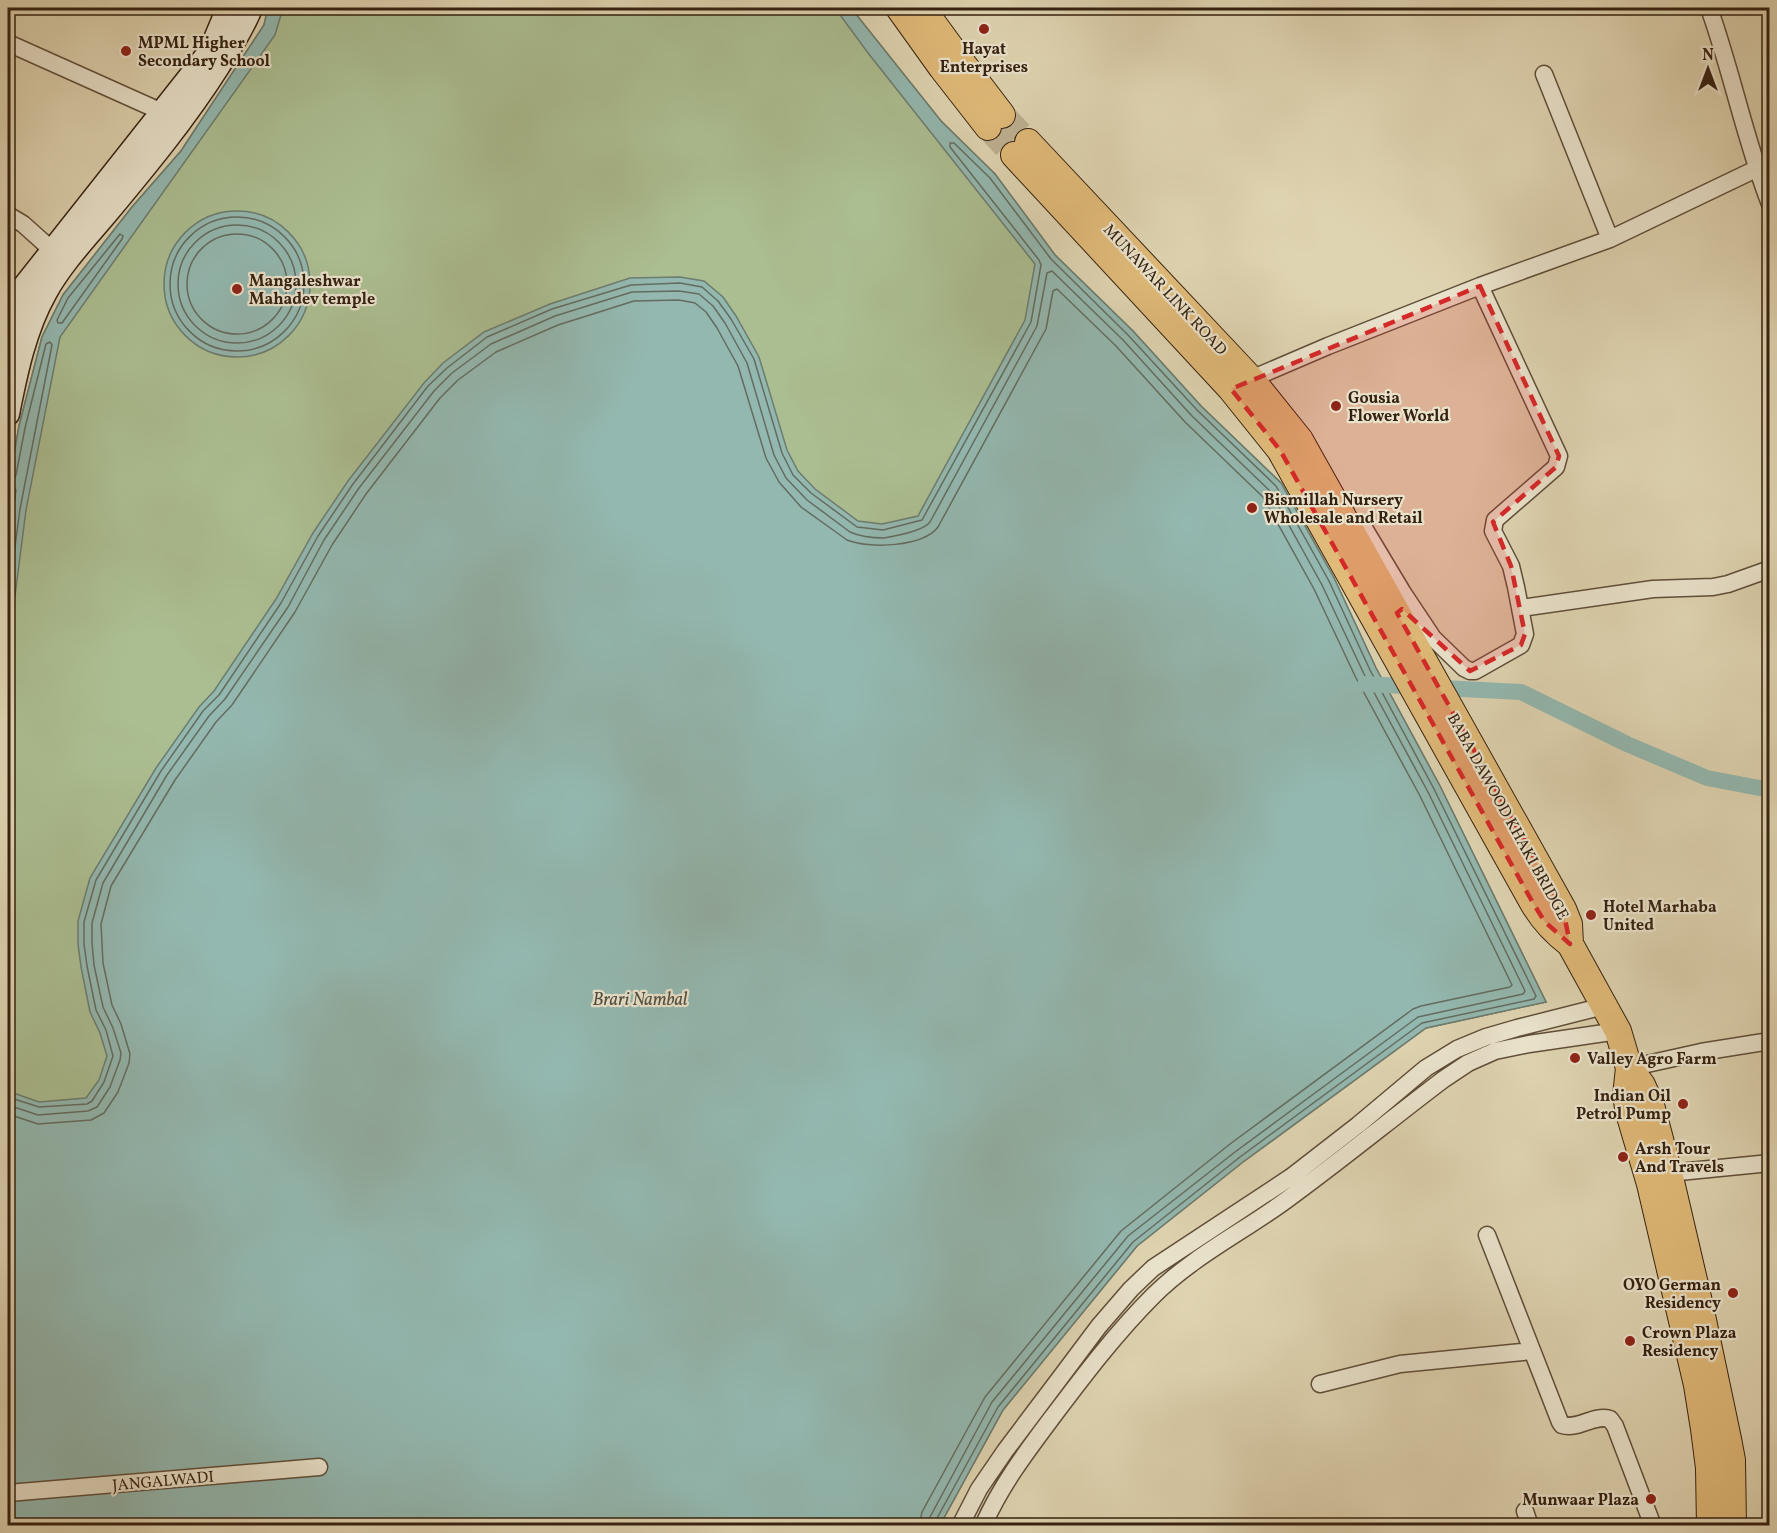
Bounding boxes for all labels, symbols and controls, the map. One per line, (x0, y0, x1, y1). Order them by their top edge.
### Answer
marker: Hayat Enterprises (977, 22, 991, 36)
place label: MPML Higher Secondary School (138, 33, 271, 73)
place label: Hayat Enterprises (940, 39, 1028, 79)
north arrow (1678, 39, 1738, 99)
marker: MPML Higher Secondary School (119, 44, 133, 58)
text: N (1702, 45, 1714, 67)
street label: MUNAWAR LINK ROAD (1098, 220, 1232, 361)
place label: Mangaleshwar Mahadev temple (249, 271, 375, 311)
marker: Mangaleshwar Mahadev temple (230, 282, 244, 296)
place label: Gousia Flower World (1348, 388, 1450, 428)
marker: Gousia Flower World (1329, 399, 1343, 413)
place label: Bismillah Nursery Wholesale and Retail (1264, 490, 1423, 530)
marker: Bismillah Nursery Wholesale and Retail (1245, 501, 1259, 515)
street label: BABA DAWOOD KHAKI BRIDGE (1441, 710, 1573, 924)
place label: Hotel Marhaba United (1603, 897, 1717, 937)
marker: Hotel Marhaba United (1584, 908, 1598, 922)
water label: Brari Nambal (592, 988, 688, 1013)
place label: Valley Agro Farm (1587, 1049, 1717, 1071)
marker: Valley Agro Farm (1568, 1051, 1582, 1065)
place label: Indian Oil Petrol Pump (1576, 1086, 1672, 1126)
marker: Indian Oil Petrol Pump (1676, 1097, 1690, 1111)
place label: Arsh Tour And Travels (1635, 1139, 1724, 1179)
marker: Arsh Tour And Travels (1616, 1150, 1630, 1164)
place label: OYO German Residency (1623, 1275, 1721, 1315)
marker: OYO German Residency (1726, 1286, 1740, 1300)
place label: Crown Plaza Residency (1642, 1323, 1737, 1363)
marker: Crown Plaza Residency (1623, 1334, 1637, 1348)
street label: JANGALWADI (111, 1467, 215, 1497)
place label: Munwaar Plaza (1522, 1490, 1639, 1512)
marker: Munwaar Plaza (1644, 1492, 1658, 1506)

